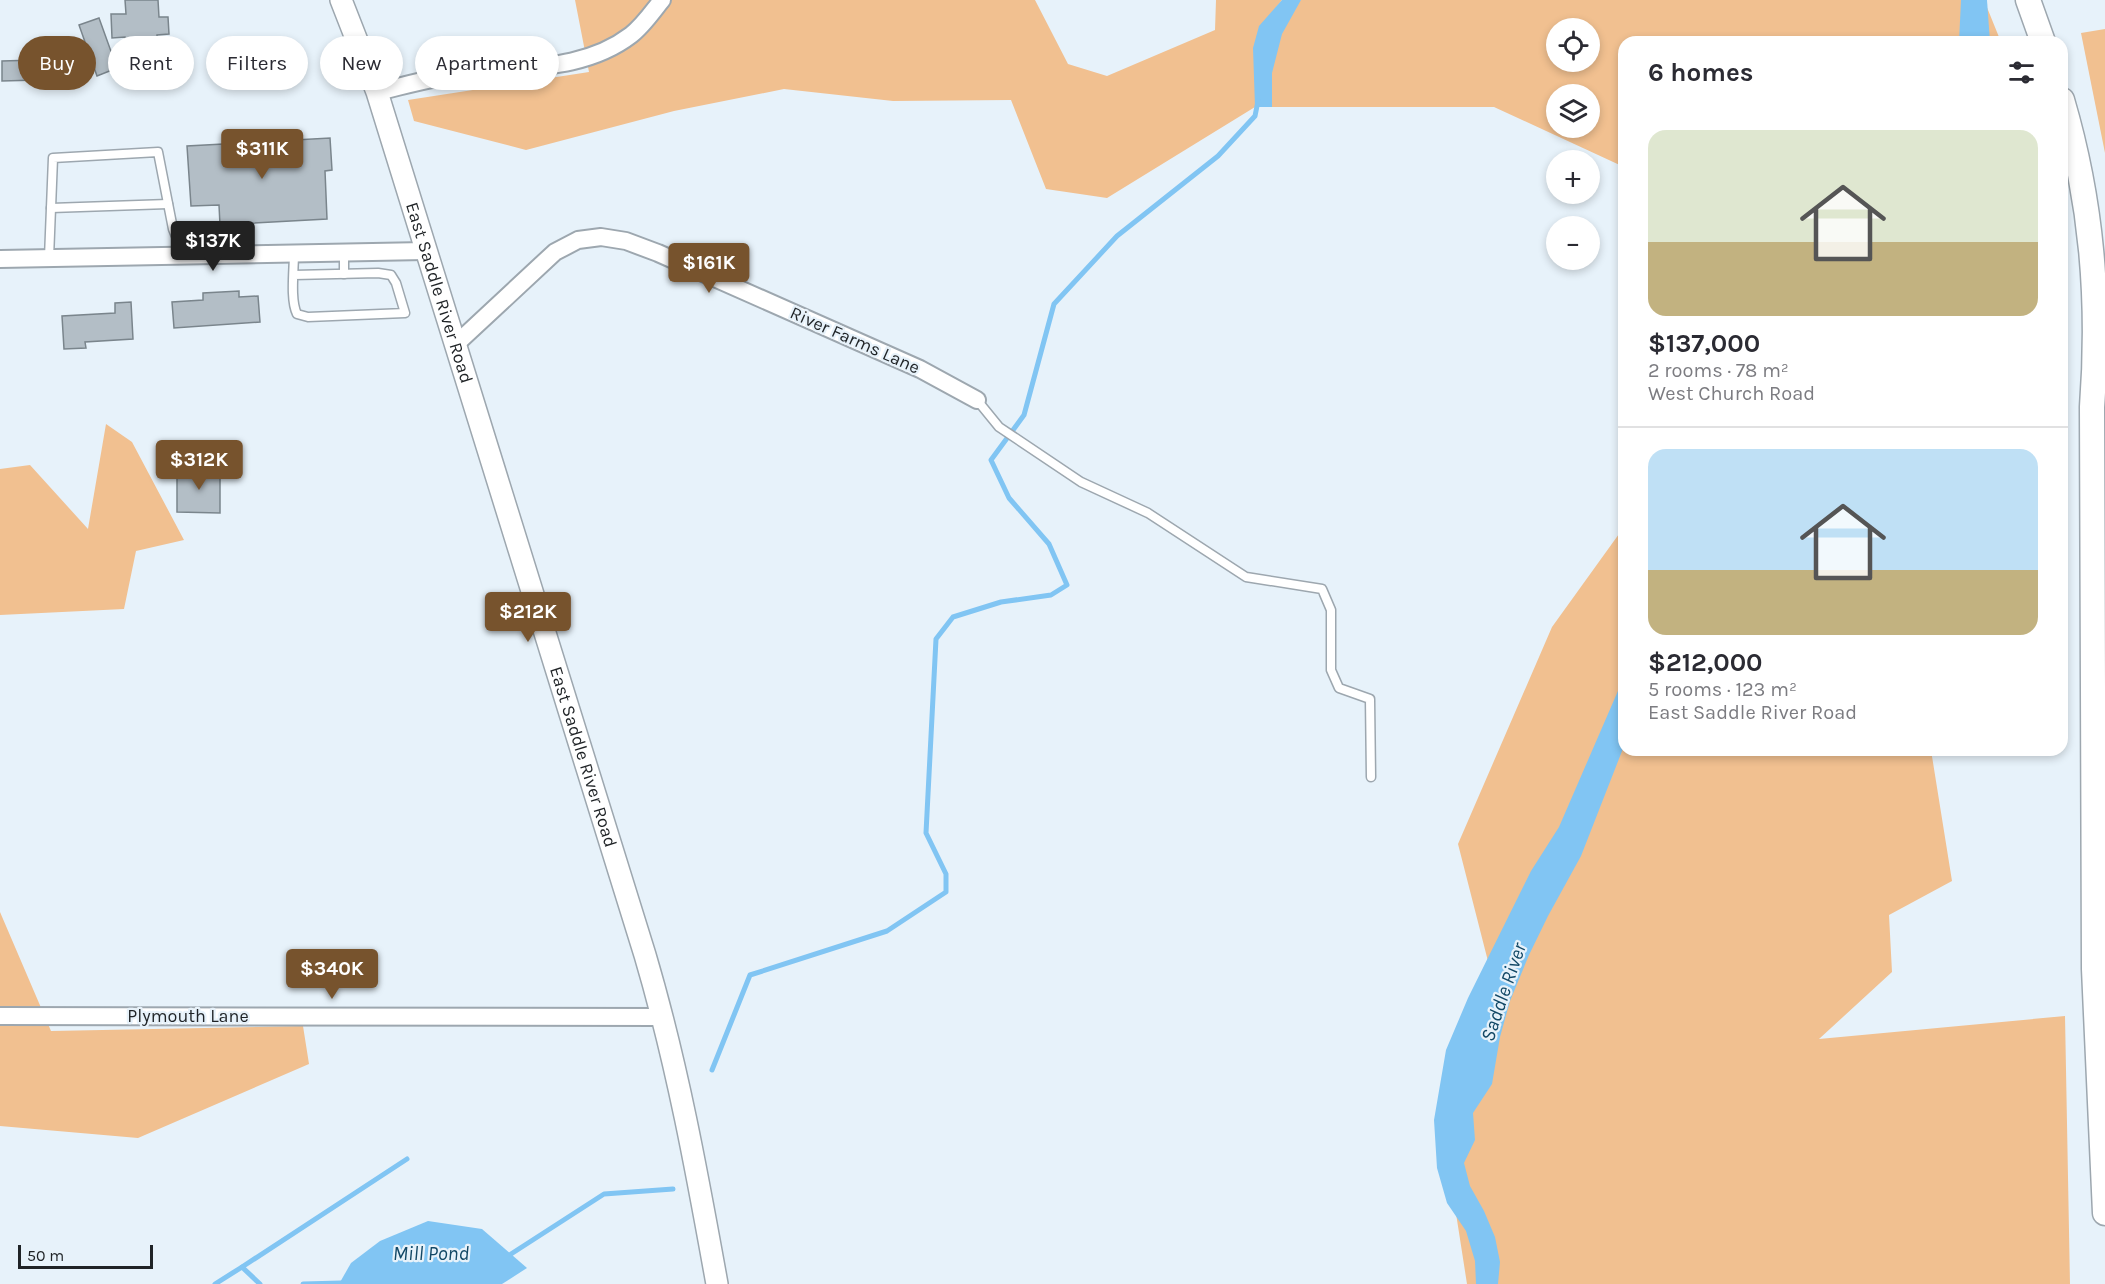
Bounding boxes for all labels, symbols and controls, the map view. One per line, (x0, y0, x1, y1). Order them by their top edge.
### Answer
map controls (1546, 18, 1600, 270)
button: locate (1546, 18, 1600, 72)
chip: Buy (18, 36, 96, 90)
chip: Rent (108, 36, 194, 90)
chip: Filters (206, 36, 308, 90)
chip: New (320, 36, 403, 90)
chip: Apartment (415, 36, 559, 90)
icon: filters (2005, 56, 2038, 89)
text: 6 homes (1648, 57, 1753, 88)
button: layers (1546, 84, 1600, 138)
pin: $311K (220, 129, 304, 180)
text: $311K (235, 137, 289, 160)
button: + (1546, 150, 1600, 204)
icon: home (1789, 169, 1897, 277)
street label: East Saddle River Road (401, 200, 478, 386)
button: − (1546, 216, 1600, 270)
pin: $137K (171, 221, 255, 272)
text: $137K (185, 229, 241, 252)
pin: $161K (667, 243, 751, 294)
text: $161K (682, 251, 736, 274)
street label: River Farms Lane (787, 302, 923, 378)
text: $137,000 (1648, 328, 1760, 359)
text: 2 rooms · 78 m² (1648, 359, 1789, 382)
text: West Church Road (1648, 382, 1815, 405)
pin: $312K (157, 440, 241, 491)
text: $312K (170, 448, 228, 471)
icon: home (1789, 488, 1897, 596)
pin: $212K (486, 592, 570, 643)
text: $212K (499, 600, 557, 623)
text: $212,000 (1648, 647, 1763, 678)
street label: East Saddle River Road (545, 664, 622, 850)
text: 5 rooms · 123 m² (1648, 678, 1797, 701)
text: East Saddle River Road (1648, 701, 1857, 724)
water label: Saddle River (1476, 939, 1531, 1044)
pin: $340K (290, 949, 374, 1000)
text: $340K (300, 957, 364, 980)
street label: Plymouth Lane (127, 1005, 249, 1027)
scale bar (18, 1242, 153, 1270)
water label: Mill Pond (393, 1242, 469, 1265)
text: 50 m (27, 1246, 64, 1265)

